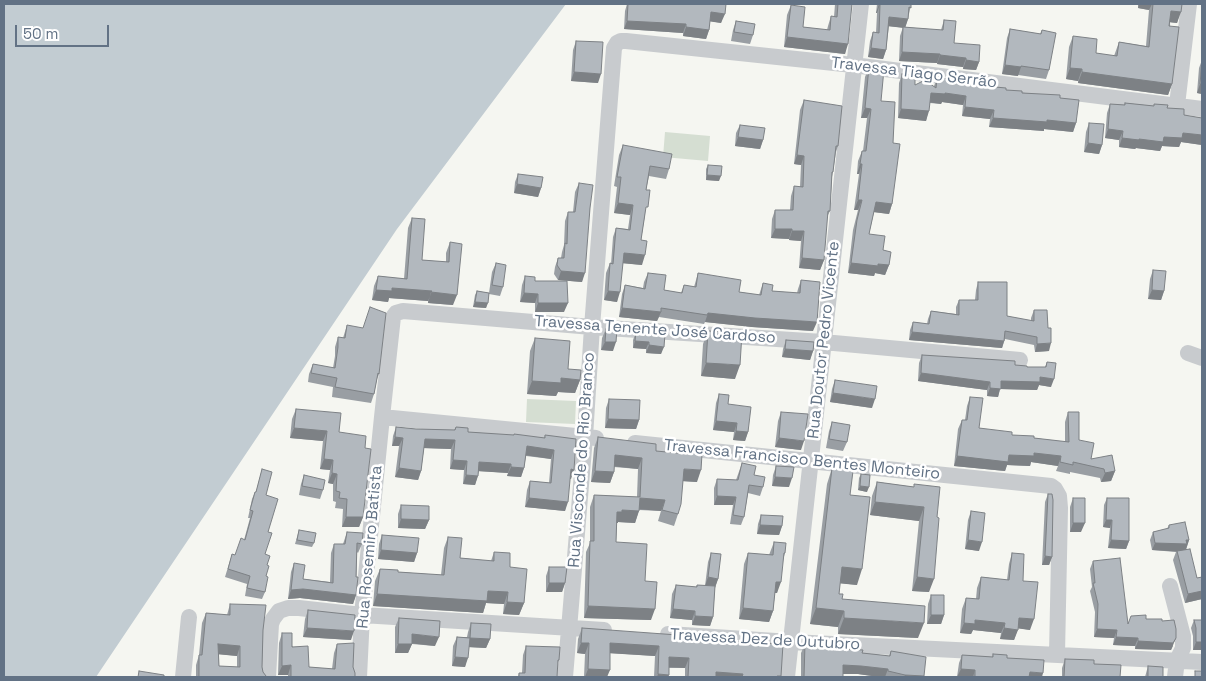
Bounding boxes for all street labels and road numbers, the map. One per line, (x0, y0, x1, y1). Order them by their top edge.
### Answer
street label: Travessa Tiago Serrão (830, 53, 998, 93)
street label: Rua Doutor Pedro Vicente (804, 240, 844, 440)
street label: Travessa Tenente José Cardoso (534, 312, 776, 348)
street label: Rua Visconde do Rio Branco (565, 352, 599, 568)
street label: Travessa Francisco Bentes Monteiro (663, 436, 941, 484)
street label: Rua Rosemiro Batista (353, 465, 387, 629)
street label: Travessa Dez de Outubro (669, 625, 861, 655)

